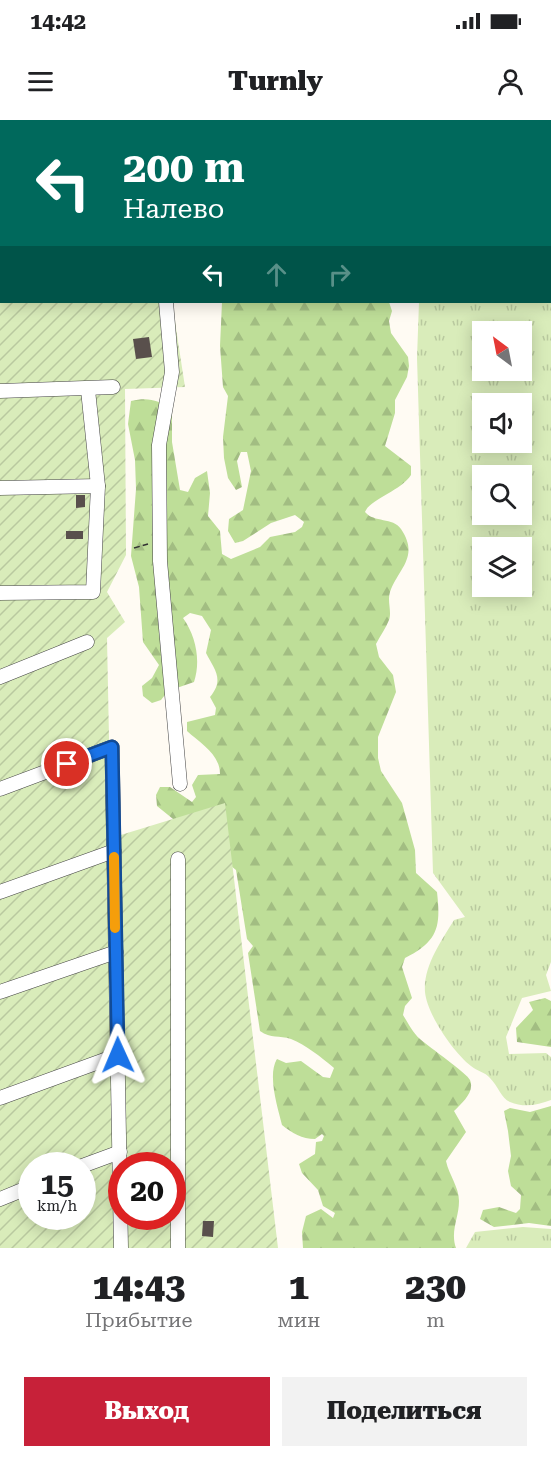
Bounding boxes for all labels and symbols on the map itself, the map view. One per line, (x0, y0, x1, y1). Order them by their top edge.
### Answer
north arrow (472, 321, 532, 381)
pin (41, 738, 92, 789)
position arrow (86, 1023, 150, 1087)
speed limit sign: 20 (108, 1152, 186, 1230)

